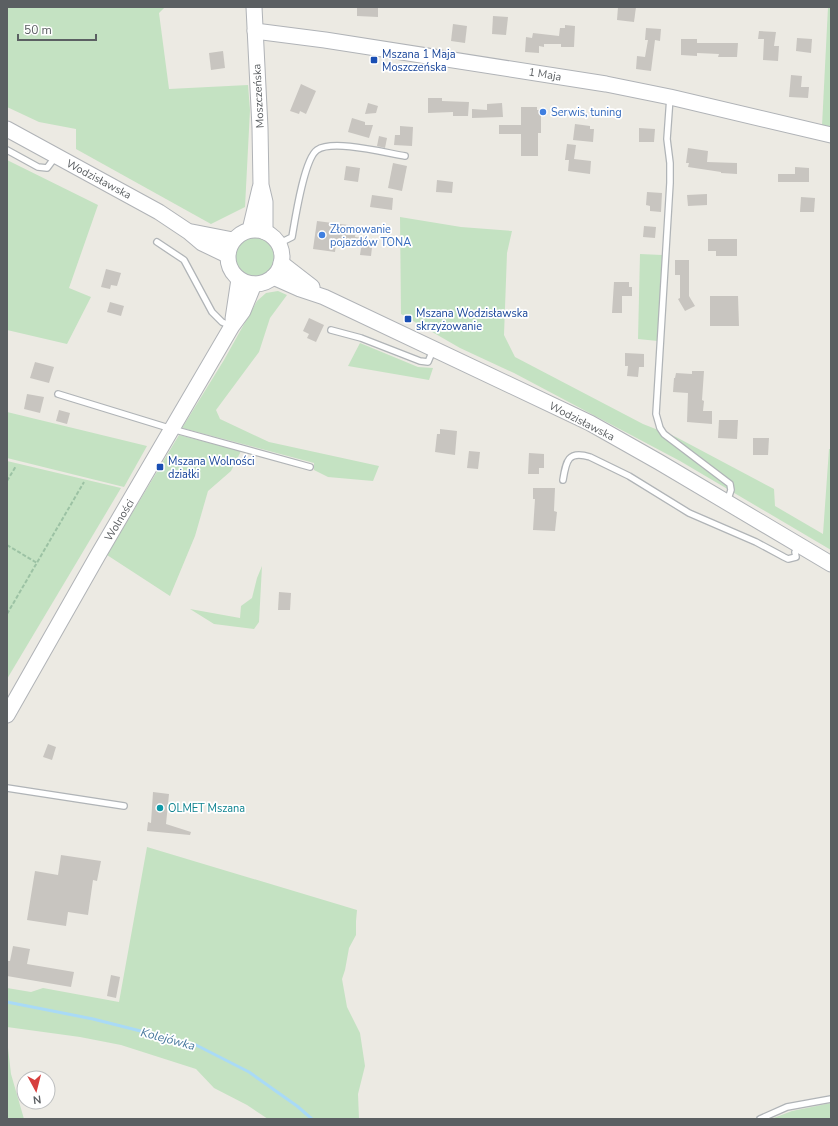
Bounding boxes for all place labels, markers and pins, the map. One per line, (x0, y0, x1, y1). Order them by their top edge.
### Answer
place label: Mszana 1 Maja Moszczeńska (382, 47, 456, 75)
marker: Mszana 1 Maja Moszczeńska (369, 55, 379, 65)
place label: Serwis, tuning (551, 105, 622, 120)
marker: Serwis, tuning (538, 107, 548, 117)
place label: Złomowanie pojazdów TONA (330, 222, 411, 250)
marker: Złomowanie pojazdów TONA (317, 230, 327, 240)
place label: Mszana Wodzisławska skrzyżowanie (416, 306, 528, 334)
marker: Mszana Wodzisławska skrzyżowanie (403, 314, 413, 324)
place label: Mszana Wolności działki (168, 454, 255, 482)
marker: Mszana Wolności działki (155, 462, 165, 472)
place label: OLMET Mszana (168, 801, 245, 816)
marker: OLMET Mszana (155, 803, 165, 813)

